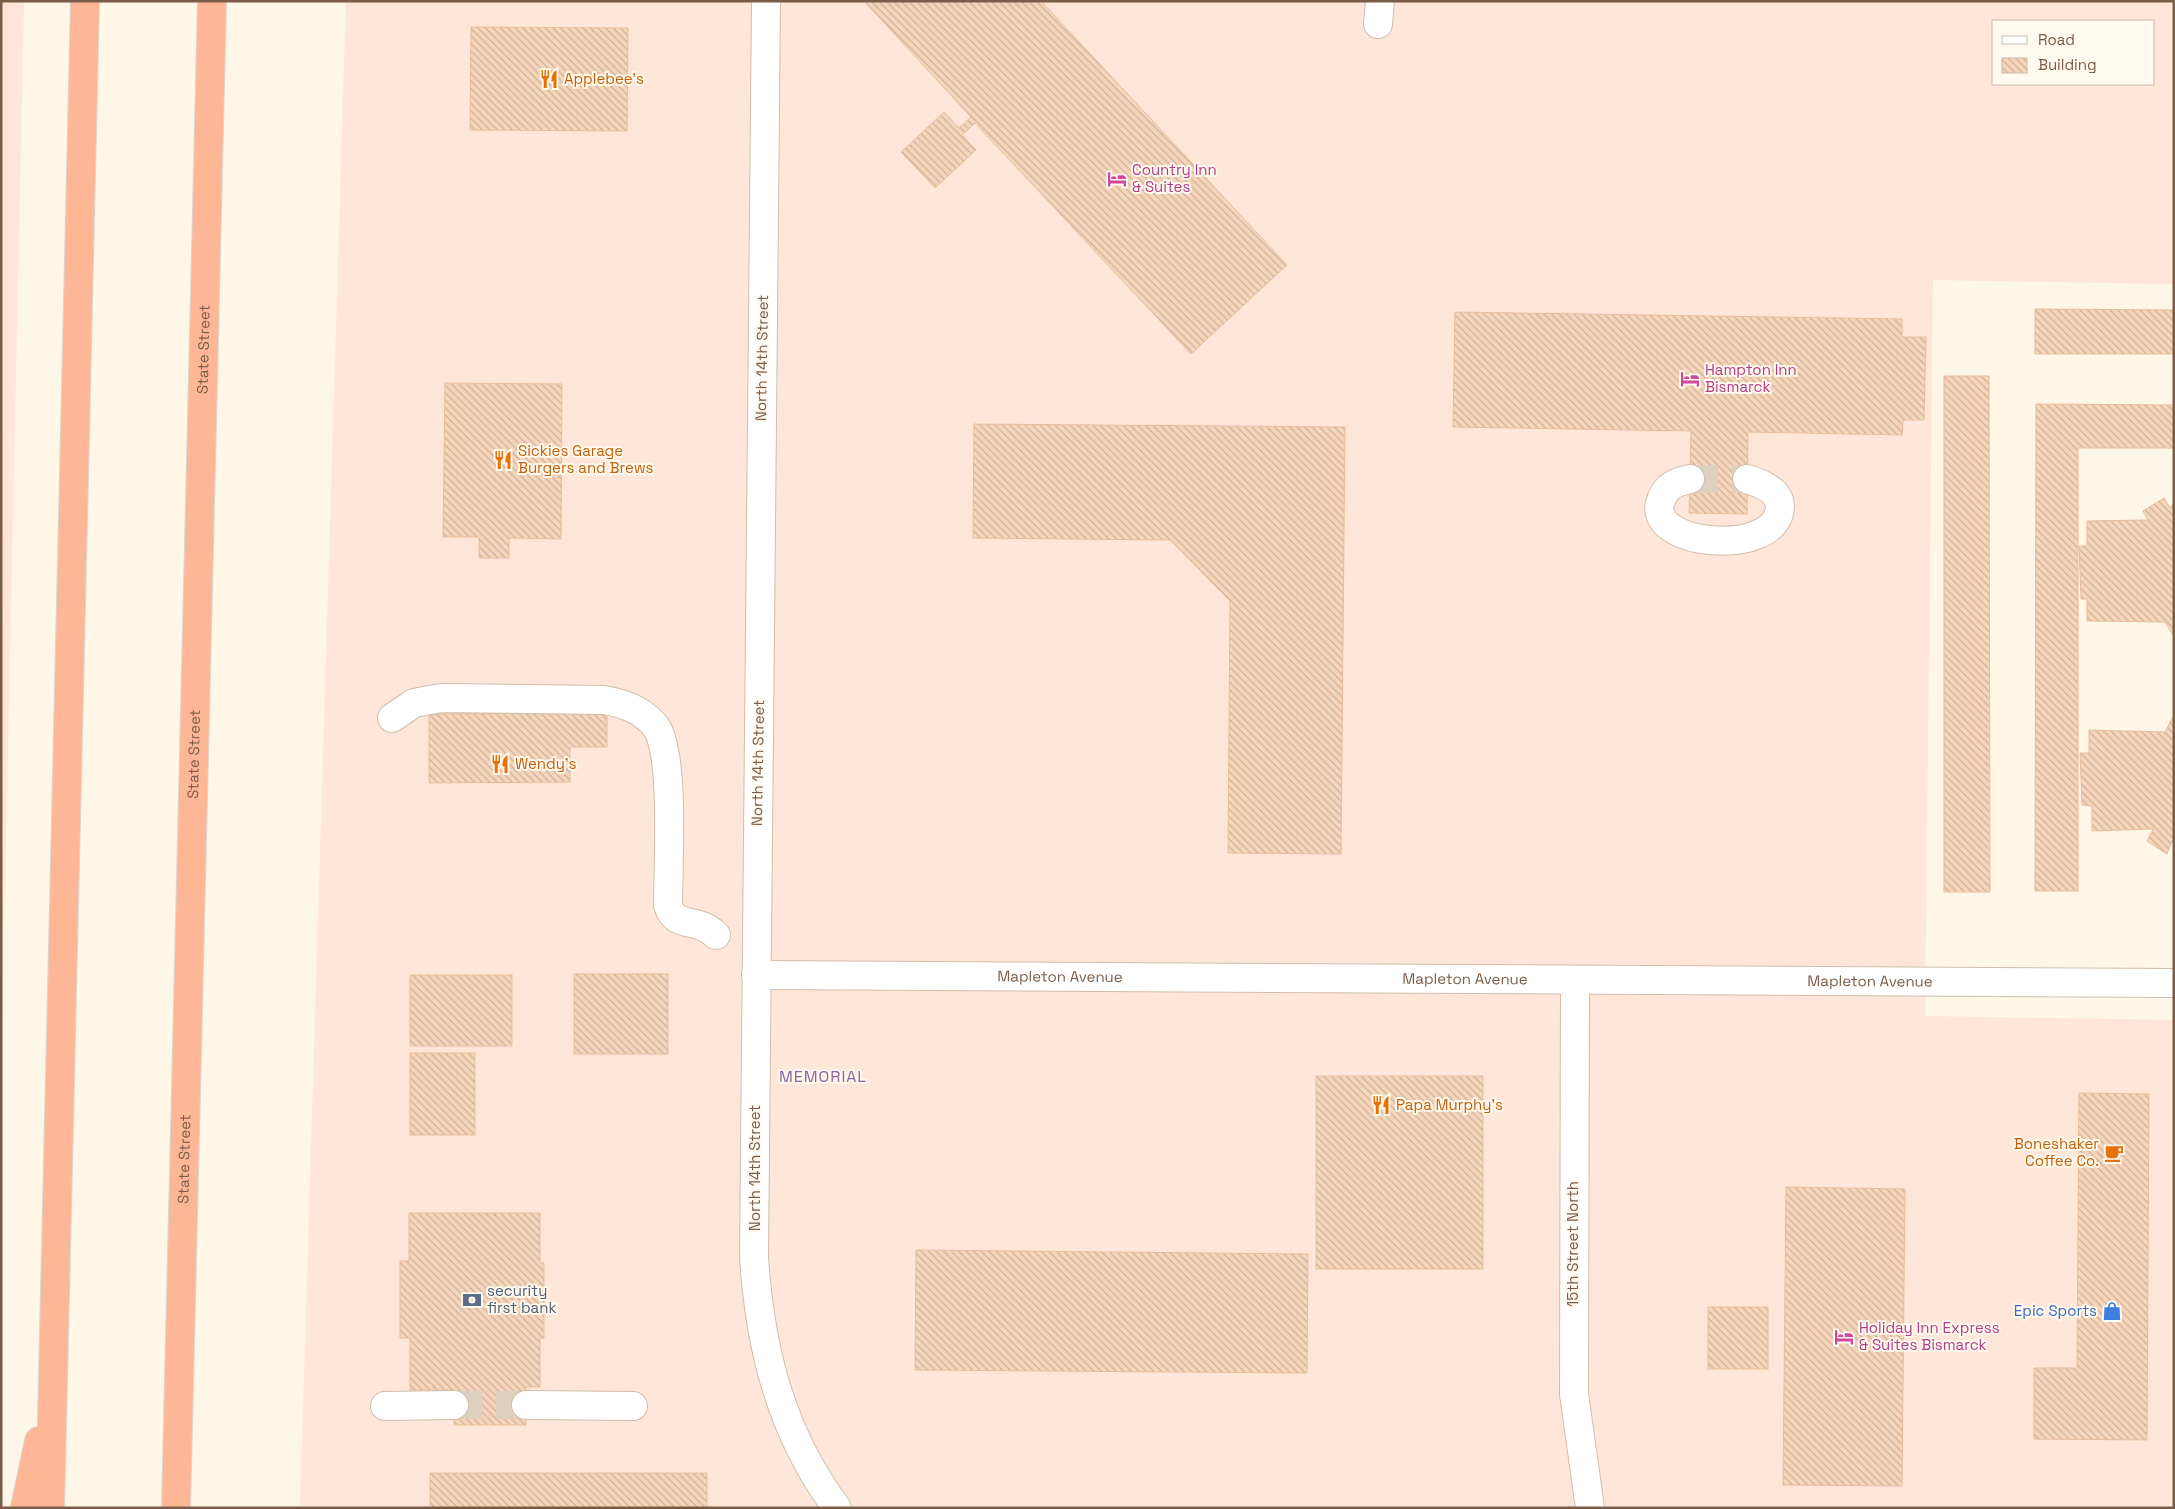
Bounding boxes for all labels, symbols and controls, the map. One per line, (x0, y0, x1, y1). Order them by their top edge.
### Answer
legend (1992, 20, 2155, 85)
text: Road (2038, 30, 2075, 49)
text: Building (2038, 55, 2097, 74)
restaurant icon: Applebee's (538, 68, 560, 90)
place label: Applebee's (564, 69, 644, 88)
place label: Country Inn & Suites (1132, 160, 1217, 196)
hotel icon: Country Inn & Suites (1106, 168, 1128, 190)
street label: North 14th Street (751, 295, 772, 421)
street label: State Street (193, 304, 214, 394)
place label: Hampton Inn Bismarck (1705, 360, 1797, 396)
hotel icon: Hampton Inn Bismarck (1679, 368, 1701, 390)
place label: Sickies Garage Burgers and Brews (518, 441, 654, 477)
restaurant icon: Sickies Garage Burgers and Brews (492, 449, 514, 471)
street label: North 14th Street (747, 700, 768, 826)
street label: State Street (183, 709, 204, 799)
restaurant icon: Wendy's (489, 753, 511, 775)
place label: Wendy's (515, 754, 577, 773)
street label: Mapleton Avenue (997, 966, 1123, 986)
street label: Mapleton Avenue (1402, 969, 1528, 988)
street label: Mapleton Avenue (1807, 971, 1933, 991)
district label: MEMORIAL (779, 1066, 867, 1087)
restaurant icon: Papa Murphy's (1370, 1094, 1392, 1116)
place label: Papa Murphy's (1396, 1095, 1503, 1114)
street label: North 14th Street (745, 1105, 764, 1231)
street label: State Street (173, 1114, 194, 1204)
place label: Boneshaker Coffee Co. (2014, 1134, 2099, 1170)
cafe icon: Boneshaker Coffee Co. (2103, 1142, 2125, 1164)
street label: 15th Street North (1563, 1181, 1582, 1307)
place label: security first bank (487, 1281, 557, 1317)
bank icon: security first bank (461, 1289, 483, 1311)
shop icon: Epic Sports (2101, 1300, 2123, 1322)
place label: Epic Sports (2014, 1301, 2097, 1320)
place label: Holiday Inn Express & Suites Bismarck (1859, 1318, 2000, 1354)
hotel icon: Holiday Inn Express & Suites Bismarck (1833, 1326, 1855, 1348)

